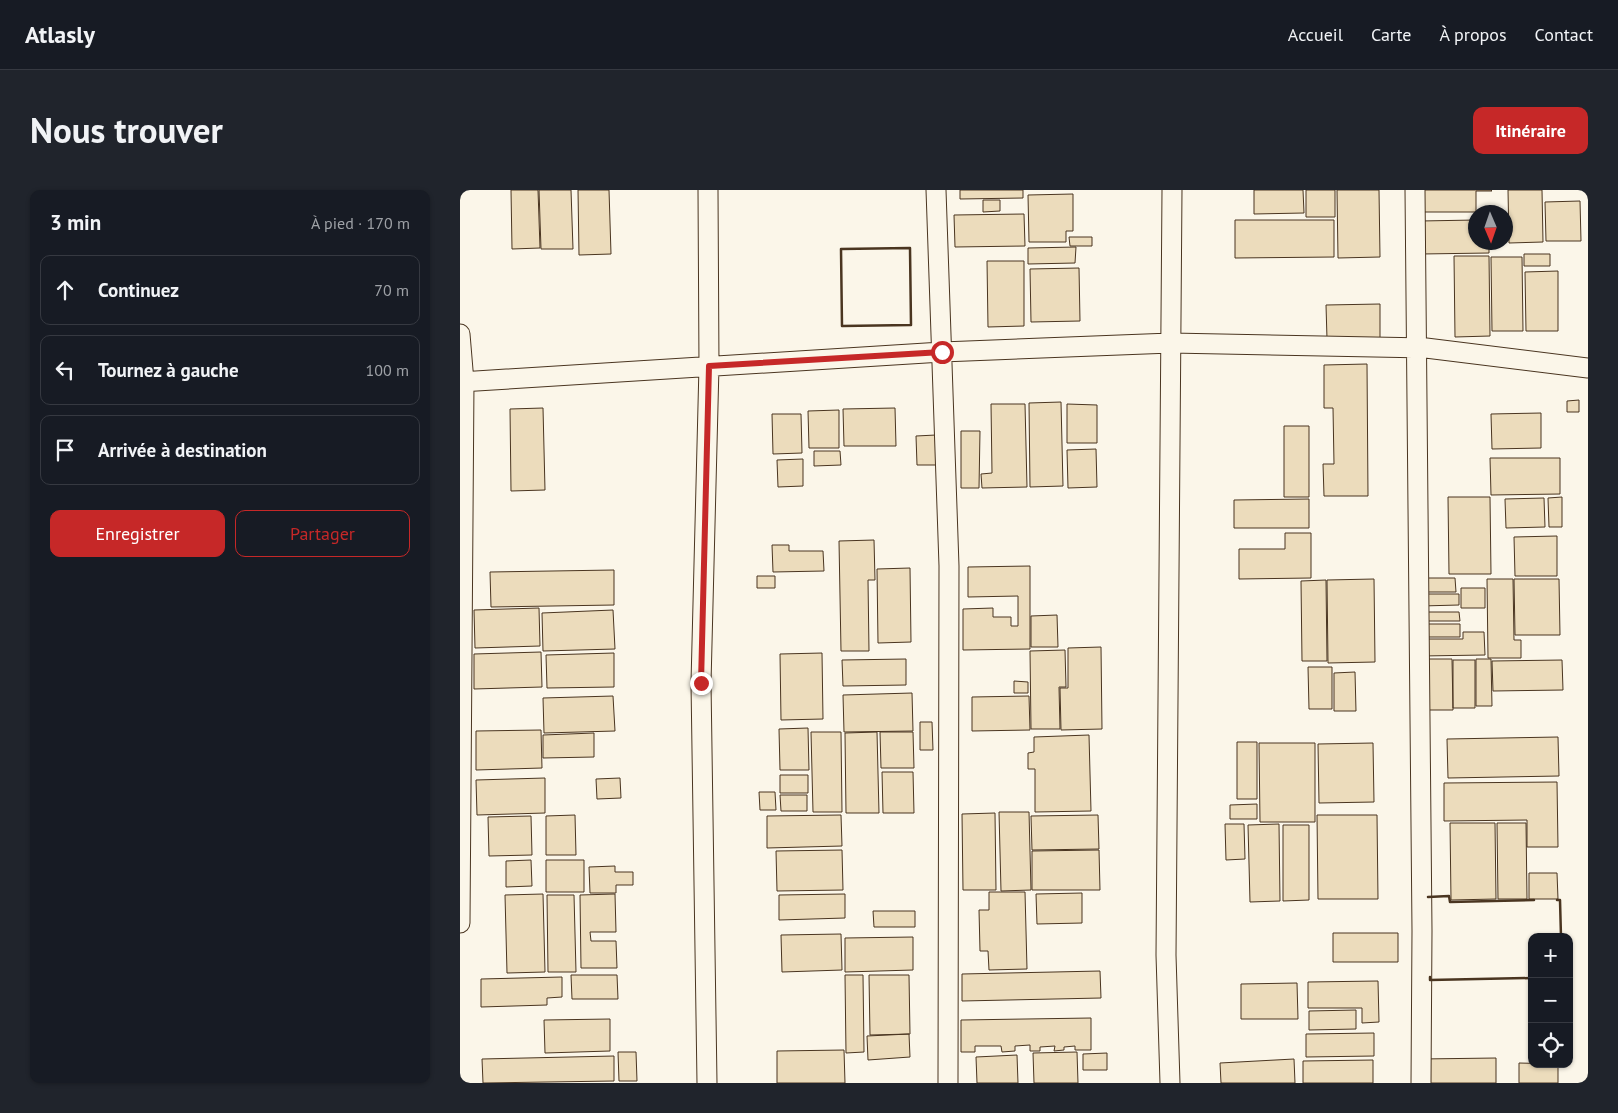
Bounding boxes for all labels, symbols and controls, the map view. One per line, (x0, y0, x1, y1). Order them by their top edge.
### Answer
text: Atlasly (25, 19, 95, 50)
text: Accueil (1288, 23, 1343, 46)
text: Carte (1371, 23, 1412, 46)
text: À propos (1440, 23, 1507, 46)
text: Contact (1535, 23, 1593, 46)
text: Nous trouver (30, 107, 223, 153)
button: Itinéraire (1473, 107, 1588, 154)
north arrow (1468, 205, 1513, 250)
text: 3 min (50, 209, 101, 236)
text: À pied · 170 m (311, 213, 410, 233)
icon: ahead (51, 276, 79, 304)
text: Continuez (98, 278, 179, 302)
text: 70 m (374, 280, 409, 300)
route start (931, 341, 954, 364)
icon: left (51, 356, 79, 384)
text: Tournez à gauche (98, 358, 239, 382)
text: 100 m (366, 360, 409, 380)
icon: arrive (51, 436, 79, 464)
text: Arrivée à destination (98, 438, 267, 462)
button: Enregistrer (50, 510, 225, 557)
button: Partager (235, 510, 410, 557)
route end (690, 672, 713, 695)
map controls (1528, 933, 1573, 1068)
button: + (1528, 933, 1573, 978)
button: − (1528, 978, 1573, 1023)
button: locate (1528, 1023, 1573, 1068)

